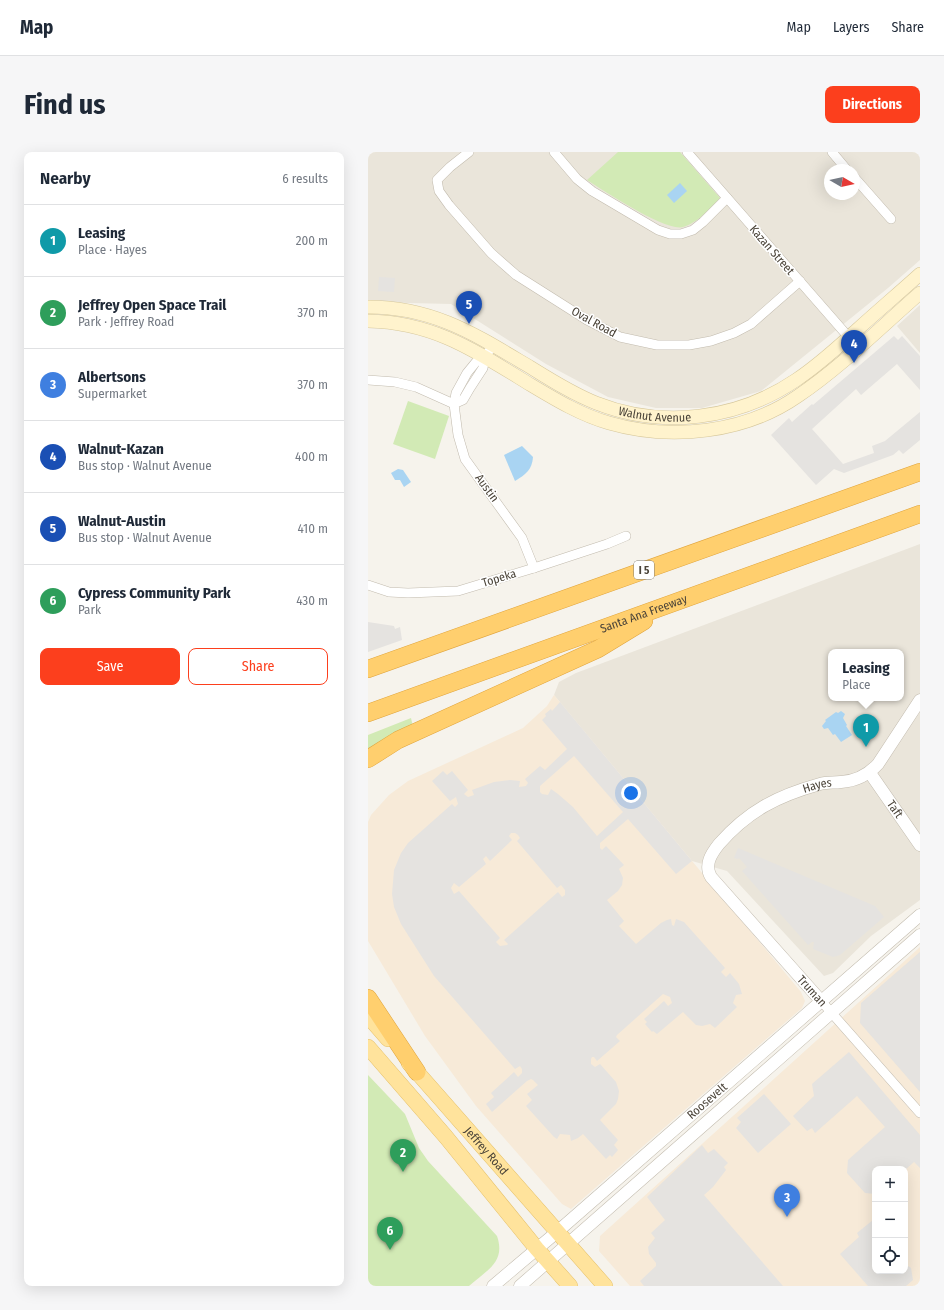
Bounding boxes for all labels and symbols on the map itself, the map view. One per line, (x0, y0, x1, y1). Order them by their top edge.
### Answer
north arrow (824, 164, 860, 200)
street label: Kazan Street (747, 222, 797, 278)
pin: 5 (456, 291, 482, 324)
street label: Oval Road (569, 304, 619, 340)
pin: 4 (841, 330, 867, 363)
street label: Walnut Avenue (617, 404, 692, 425)
street label: Austin (472, 471, 502, 505)
road number: I 5 (634, 561, 654, 579)
street label: Topeka (480, 566, 518, 590)
street label: Santa Ana Freeway (598, 591, 690, 636)
pin: 1 (853, 714, 879, 747)
street label: Hayes (801, 776, 832, 796)
your location (621, 783, 641, 803)
street label: Taft (884, 798, 906, 821)
street label: Truman (794, 973, 830, 1009)
street label: Roosevelt (684, 1080, 730, 1122)
street label: Jeffrey Road (461, 1124, 511, 1178)
pin: 2 (390, 1139, 416, 1172)
pin: 3 (774, 1184, 800, 1217)
pin: 6 (377, 1217, 403, 1250)

